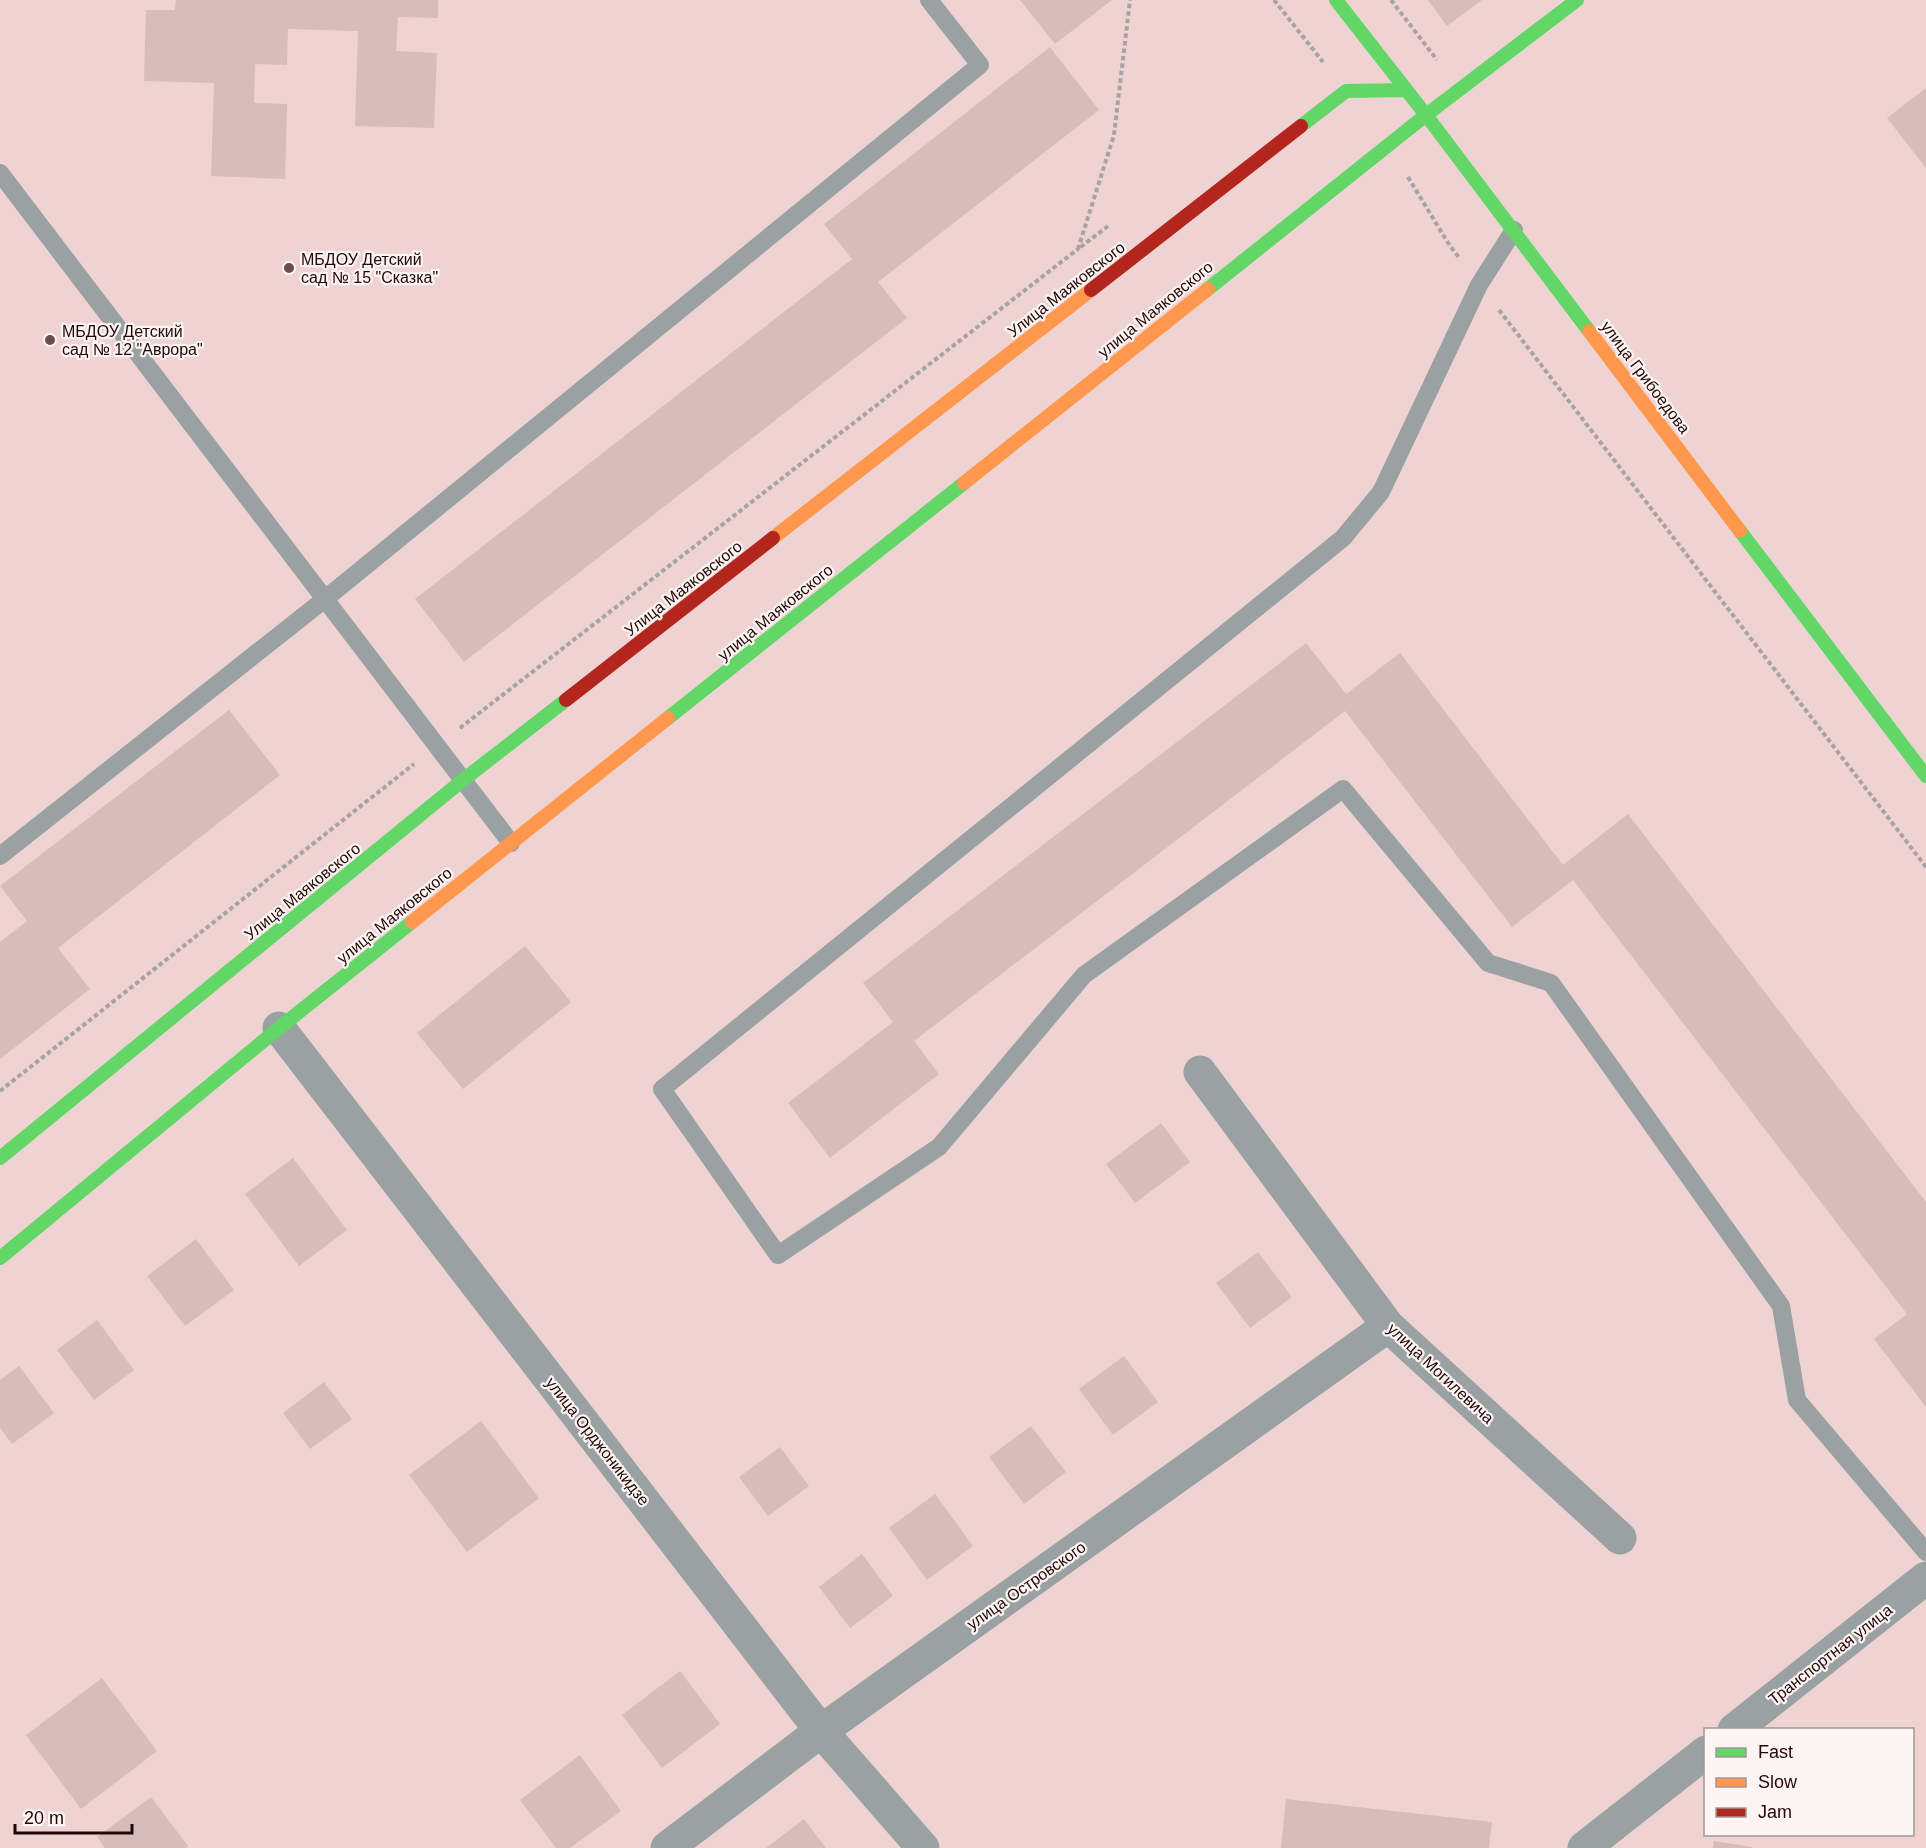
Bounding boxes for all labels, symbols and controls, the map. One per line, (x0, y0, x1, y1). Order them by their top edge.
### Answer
street label: Улица Маяковского (1004, 238, 1128, 340)
place label: МБДОУ Детский сад № 15 "Сказка" (301, 251, 438, 286)
street label: улица Маяковского (1095, 258, 1216, 361)
marker: МБДОУ Детский сад № 15 "Сказка" (282, 261, 296, 275)
street label: улица Грибоедова (1598, 318, 1693, 437)
place label: МБДОУ Детский сад № 12 "Аврора" (62, 323, 203, 358)
marker: МБДОУ Детский сад № 12 "Аврора" (43, 333, 57, 347)
street label: Улица Маяковского (621, 537, 745, 639)
street label: улица Маяковского (715, 561, 836, 664)
street label: Улица Маяковского (241, 839, 364, 943)
street label: улица Маяковского (334, 864, 455, 967)
street label: улица Могилевича (1384, 1320, 1497, 1427)
street label: улица Орджоникидзе (542, 1374, 653, 1509)
street label: улица Островского (964, 1538, 1089, 1633)
street label: Транспортная улица (1765, 1601, 1895, 1708)
legend (1704, 1728, 1914, 1836)
text: Fast (1758, 1742, 1793, 1762)
text: Slow (1758, 1772, 1798, 1792)
scale bar (15, 1797, 132, 1835)
text: Jam (1758, 1802, 1792, 1822)
text: 20 m (24, 1808, 64, 1828)

